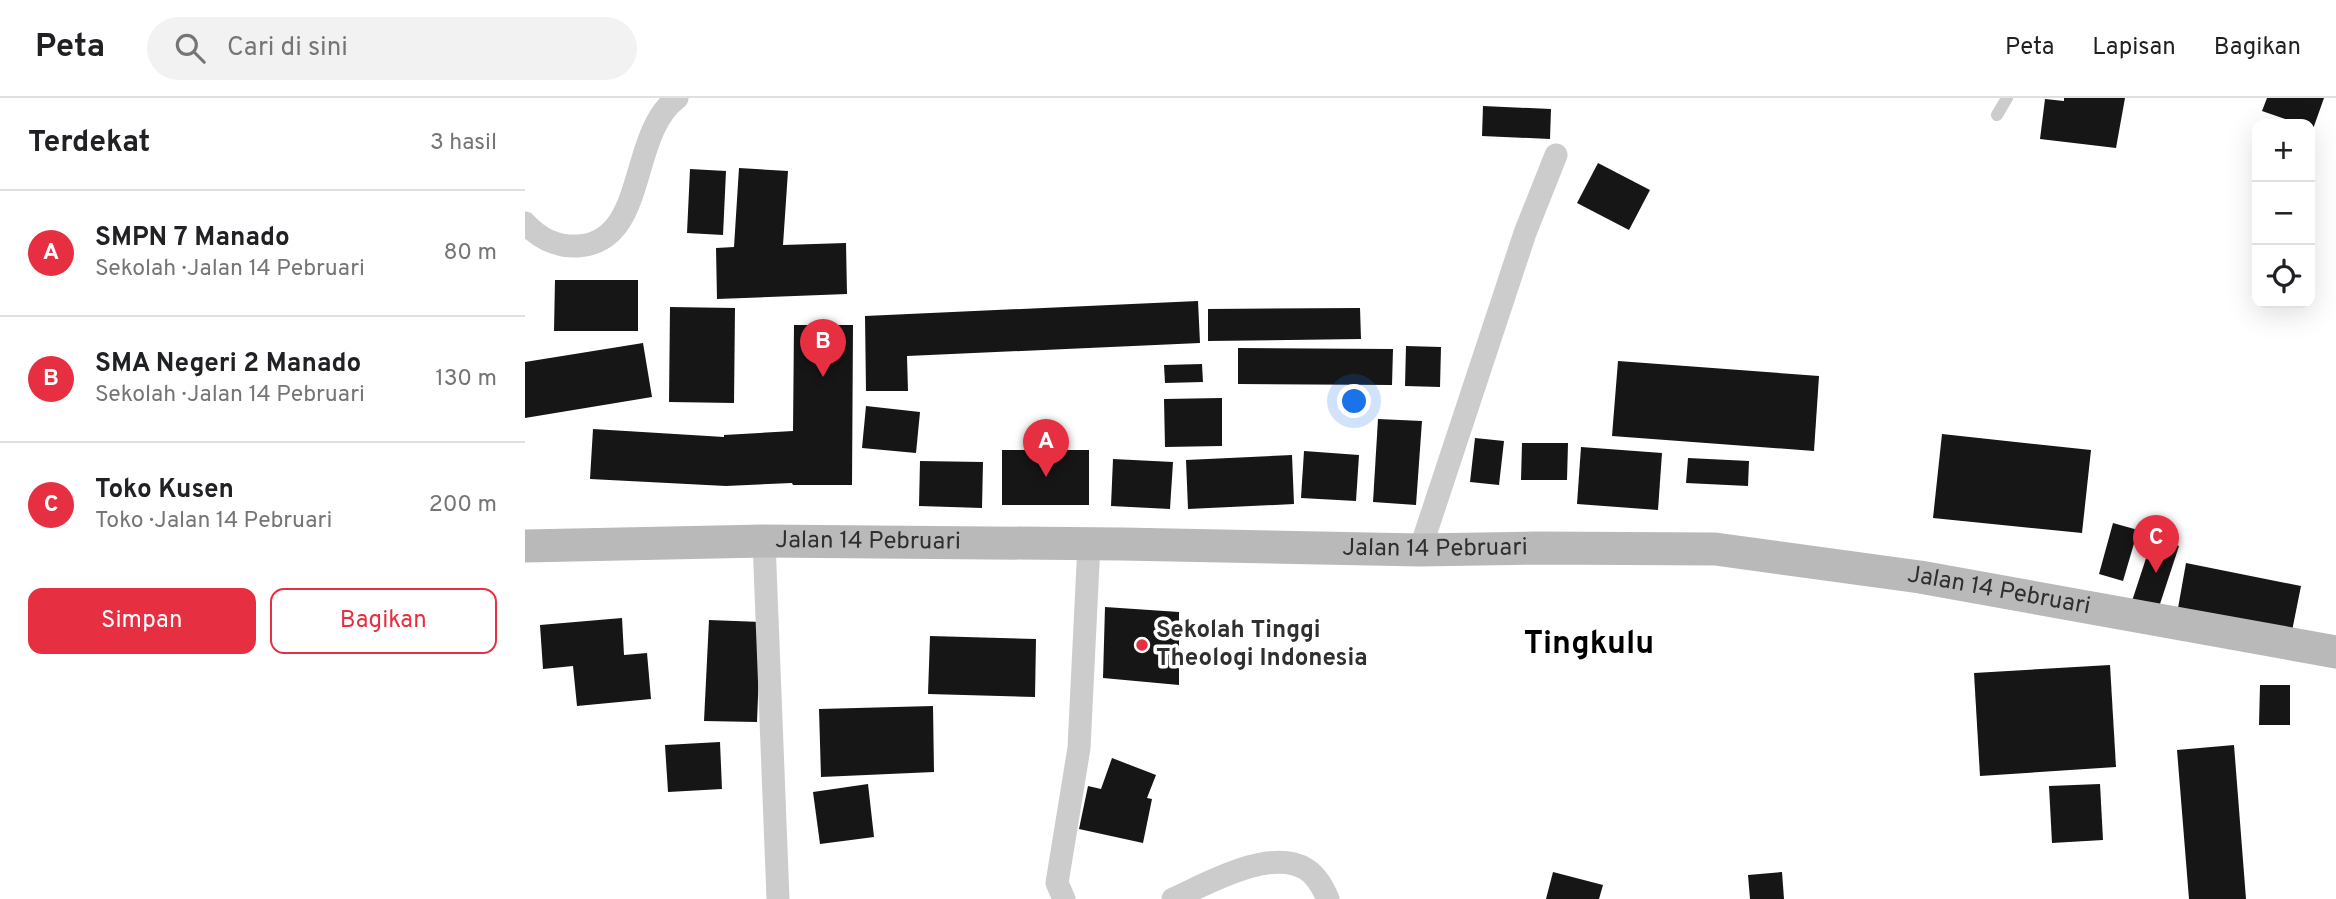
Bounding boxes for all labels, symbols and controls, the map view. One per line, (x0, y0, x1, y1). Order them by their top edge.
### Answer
search box (147, 17, 637, 80)
text: Peta (35, 27, 105, 69)
icon: search (171, 29, 209, 67)
text: Cari di sini (227, 32, 348, 65)
text: Peta (2005, 33, 2054, 63)
text: Lapisan (2092, 33, 2176, 63)
text: Bagikan (2214, 33, 2301, 63)
map controls (2252, 119, 2315, 308)
button: + (2252, 119, 2315, 182)
text: Terdekat (28, 125, 150, 162)
text: 3 hasil (430, 129, 497, 158)
button: − (2252, 182, 2315, 245)
text: SMPN 7 Manado (95, 222, 290, 255)
text: A (43, 239, 59, 268)
text: 80 m (444, 239, 497, 268)
button: locate (2252, 245, 2315, 308)
text: Sekolah · Jalan 14 Pebruari (95, 255, 365, 284)
pin: B (800, 319, 846, 377)
text: SMA Negeri 2 Manado (95, 348, 361, 381)
text: B (43, 365, 59, 394)
text: 130 m (435, 365, 497, 394)
text: Sekolah · Jalan 14 Pebruari (95, 381, 365, 410)
your location (1337, 384, 1371, 418)
pin: A (1023, 419, 1069, 477)
text: Toko Kusen (95, 474, 234, 507)
text: C (44, 491, 58, 520)
text: 200 m (429, 491, 497, 520)
text: Toko · Jalan 14 Pebruari (95, 507, 332, 536)
pin: C (2133, 515, 2179, 573)
street label: Jalan 14 Pebruari (775, 526, 961, 558)
street label: Jalan 14 Pebruari (1342, 533, 1528, 565)
street label: Jalan 14 Pebruari (1905, 560, 2093, 622)
button: Simpan (28, 588, 256, 654)
button: Bagikan (270, 588, 497, 654)
place label: Sekolah Tinggi Theologi Indonesia (1156, 616, 1368, 674)
district label: Tingkulu (1524, 625, 1654, 665)
marker: Sekolah Tinggi Theologi Indonesia (1134, 637, 1150, 653)

